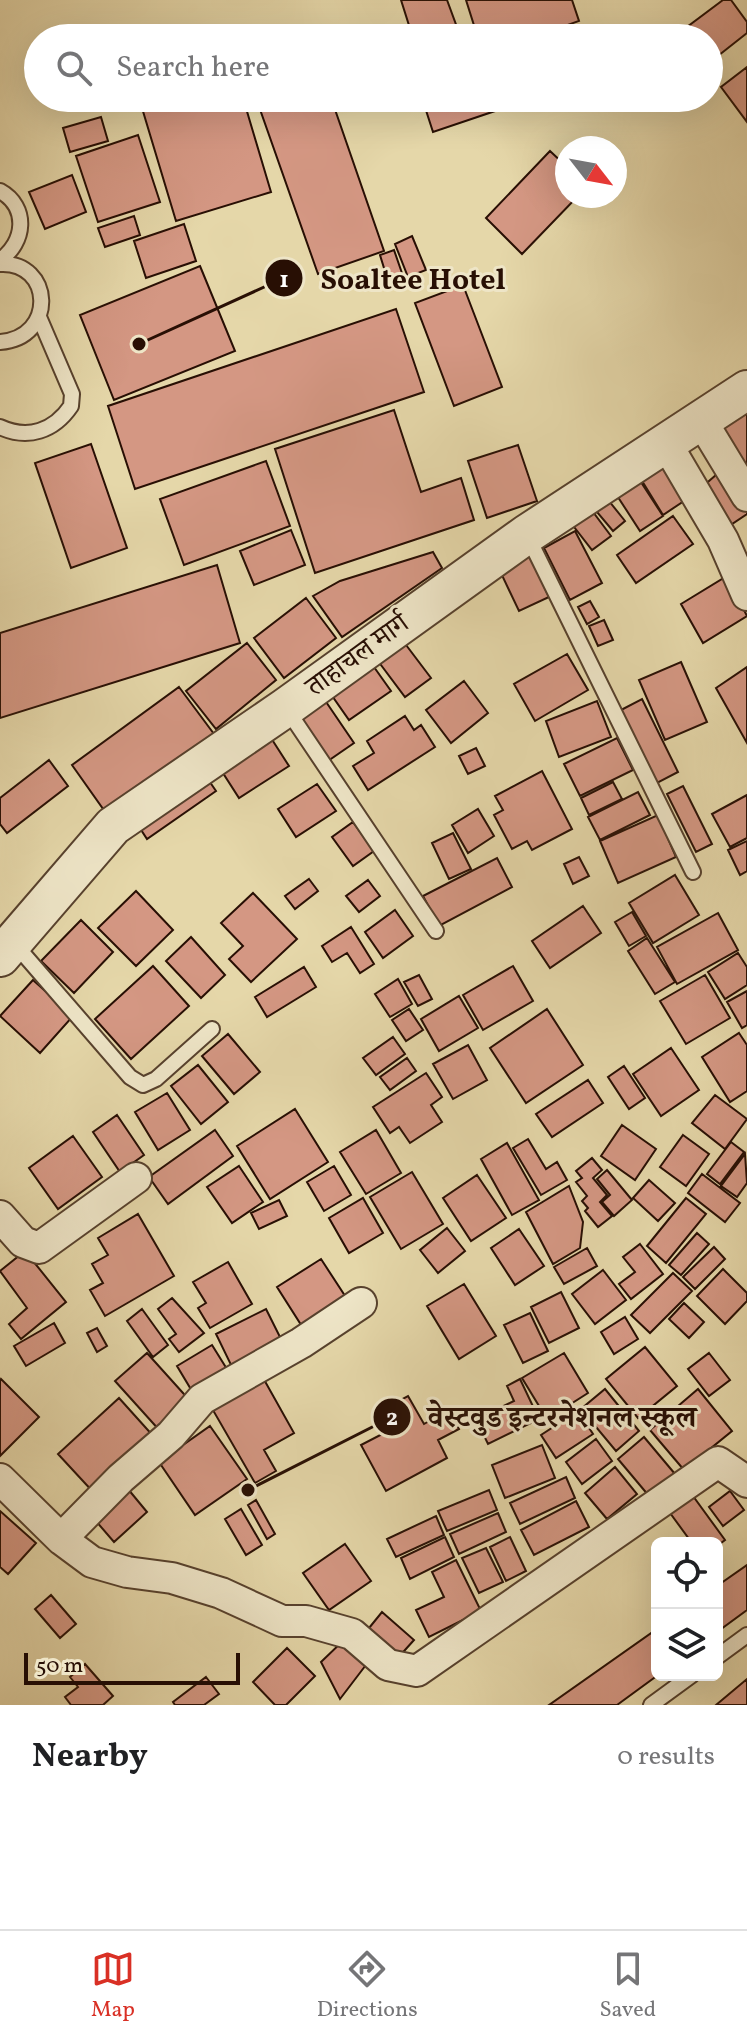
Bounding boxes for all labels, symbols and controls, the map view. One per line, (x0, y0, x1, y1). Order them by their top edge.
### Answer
search box (24, 24, 723, 112)
icon: search (52, 46, 96, 90)
text: Search here (116, 47, 270, 89)
north arrow (555, 136, 627, 208)
callout: Soaltee Hotel (264, 251, 522, 305)
text: Soaltee Hotel (320, 260, 506, 302)
text: 1 (279, 264, 289, 298)
street label: ताहाचल मार्ग (297, 604, 419, 708)
callout: वेस्टवुड इन्टरनेशनल स्कूल (372, 1390, 713, 1444)
text: वेस्टवुड इन्टरनेशनल स्कूल (426, 1398, 699, 1440)
text: 2 (386, 1402, 398, 1436)
map controls (651, 1537, 723, 1681)
button: locate (651, 1537, 723, 1609)
button: layers (651, 1609, 723, 1681)
scale bar (24, 1649, 240, 1685)
text: 50 m (36, 1651, 83, 1682)
text: Nearby (32, 1734, 148, 1781)
text: 0 results (617, 1739, 715, 1775)
tab: Map (91, 1947, 135, 2026)
tab: Directions (317, 1947, 418, 2026)
tab: Saved (599, 1947, 656, 2026)

